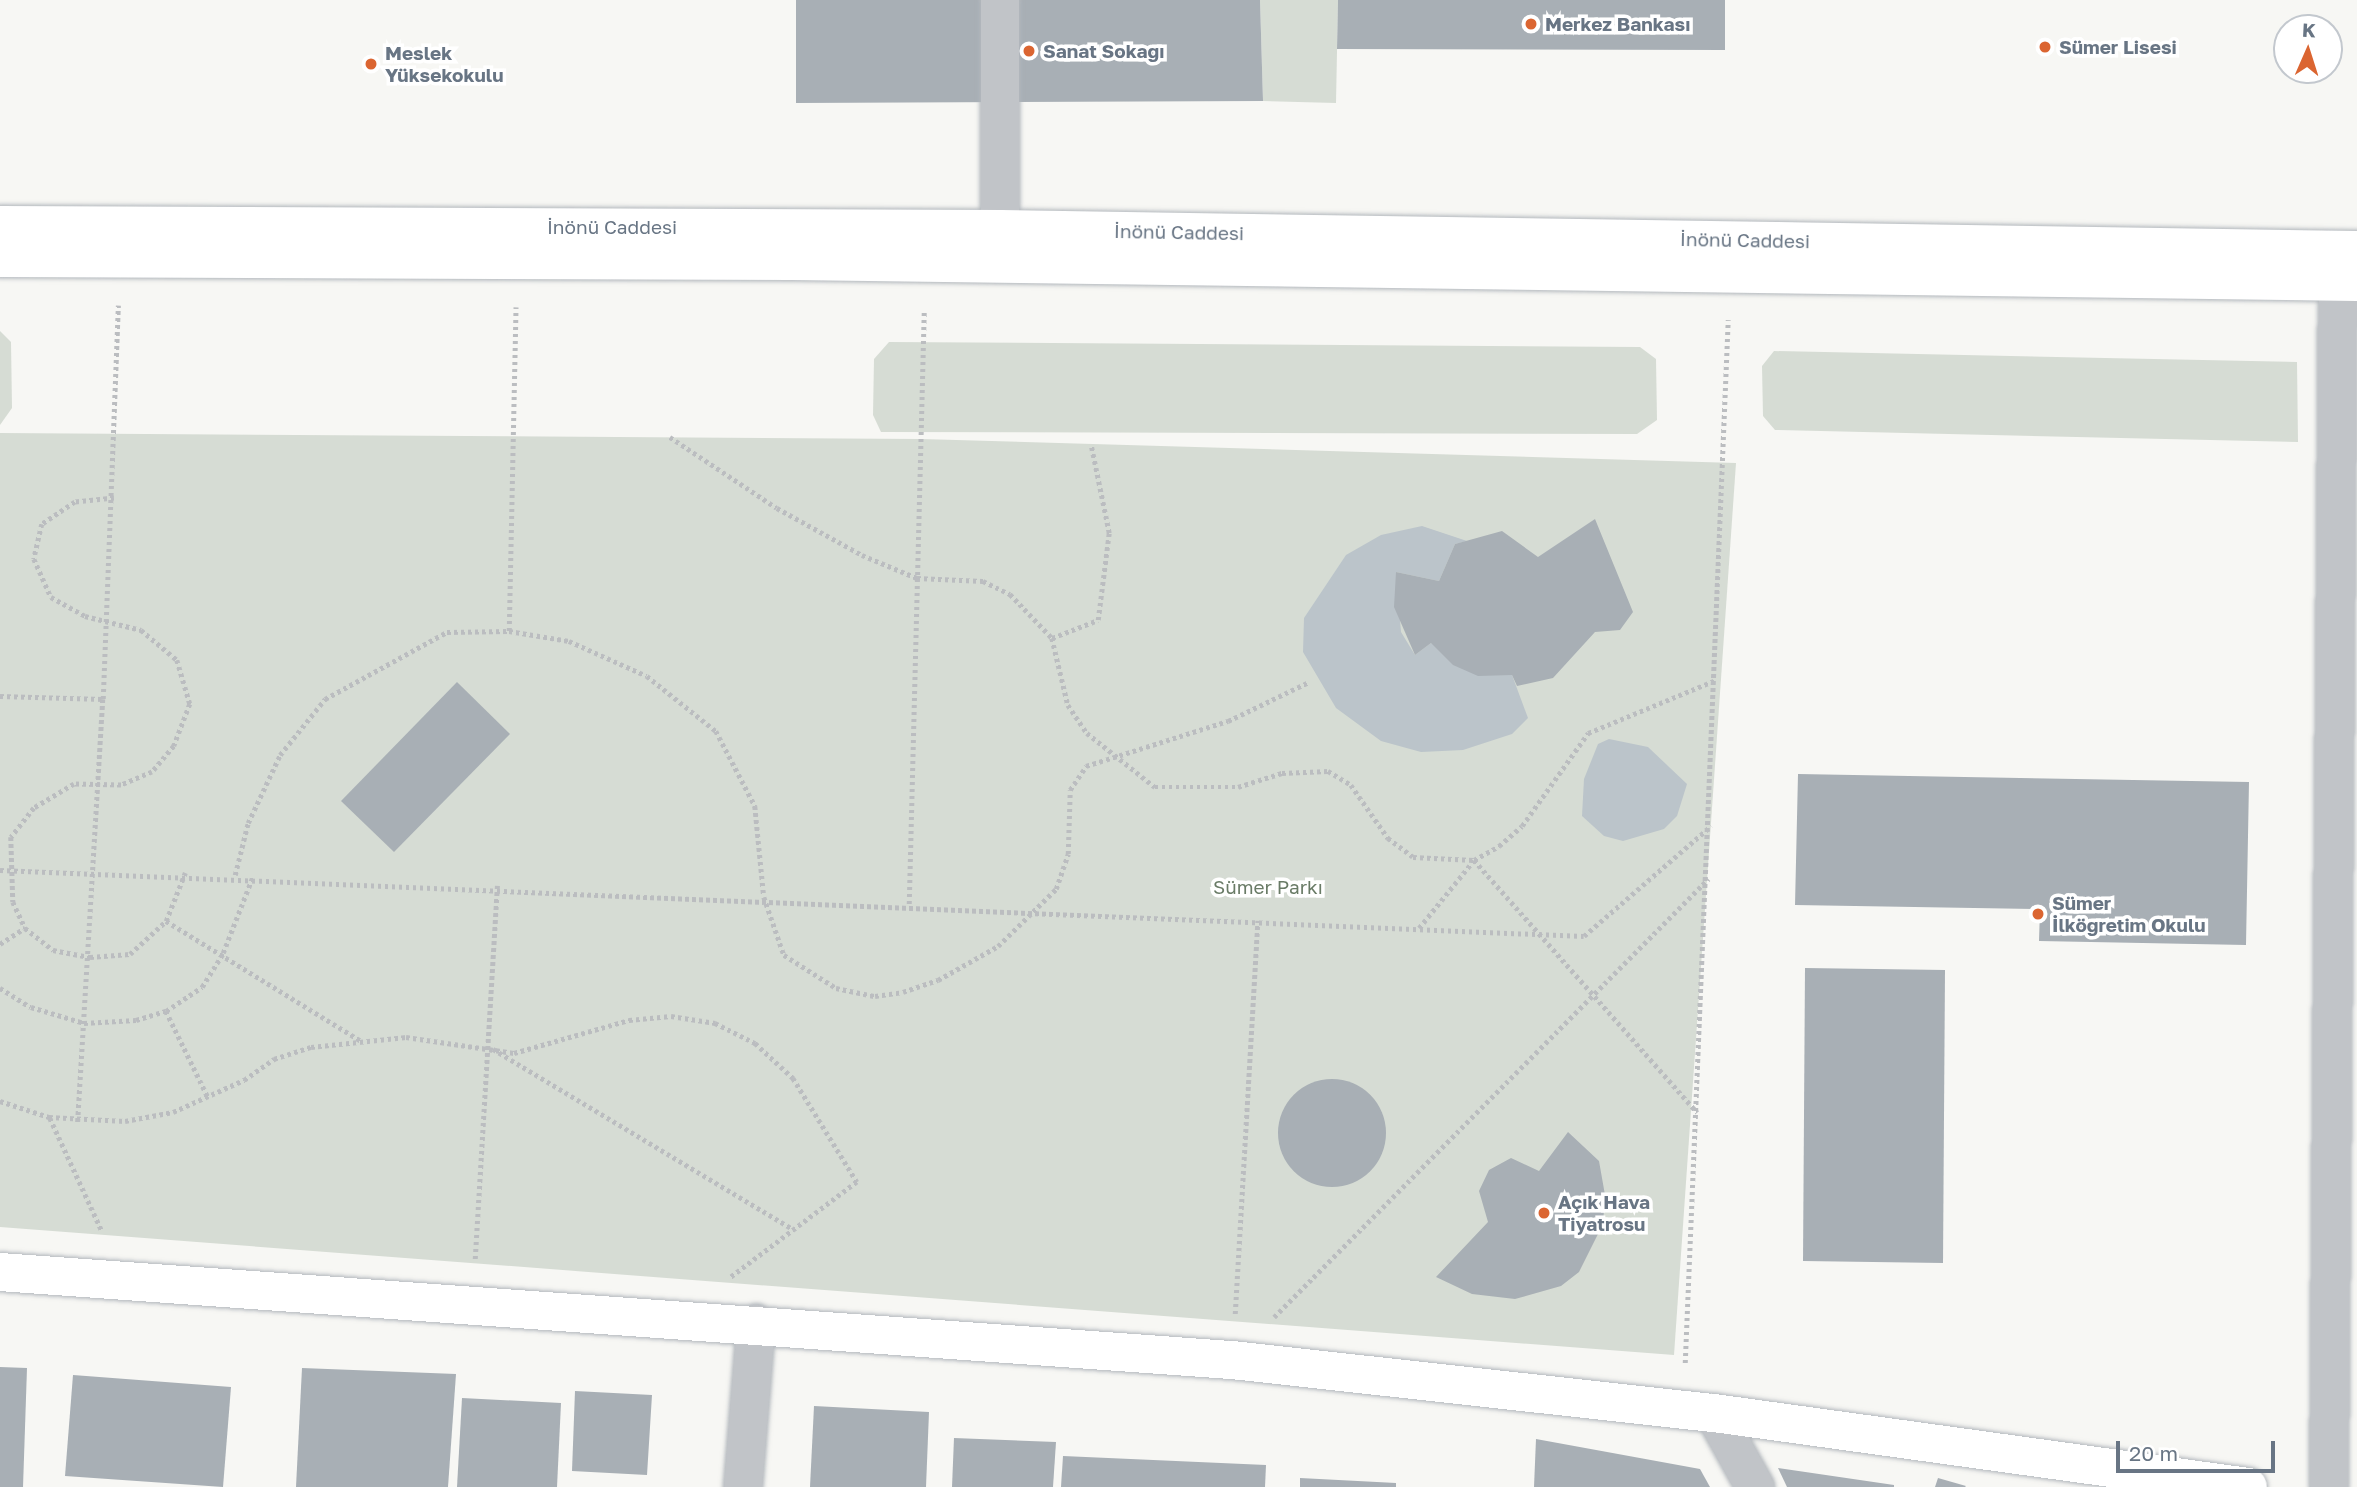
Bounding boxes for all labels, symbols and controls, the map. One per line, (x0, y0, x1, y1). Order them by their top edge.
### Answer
place label: Merkez Bankası (1545, 13, 1690, 35)
north arrow (2273, 14, 2343, 84)
marker: Merkez Bankası (1523, 16, 1539, 32)
text: K (2302, 18, 2317, 41)
place label: Sümer Lisesi (2059, 36, 2177, 58)
marker: Sümer Lisesi (2037, 39, 2053, 55)
place label: Sanat Sokağı (1043, 40, 1164, 62)
place label: Meslek Yüksekokulu (385, 42, 503, 86)
marker: Sanat Sokağı (1021, 43, 1037, 59)
marker: Meslek Yüksekokulu (363, 56, 379, 72)
street label: İnönü Caddesi (547, 216, 677, 238)
street label: İnönü Caddesi (1114, 219, 1244, 245)
street label: İnönü Caddesi (1680, 227, 1810, 253)
park label: Sümer Parkı (1213, 876, 1323, 898)
place label: Sümer İlköğretim Okulu (2052, 892, 2206, 936)
marker: Sümer İlköğretim Okulu (2030, 906, 2046, 922)
place label: Açık Hava Tiyatrosu (1558, 1191, 1650, 1235)
marker: Açık Hava Tiyatrosu (1536, 1205, 1552, 1221)
scale bar (2119, 1428, 2278, 1472)
text: 20 m (2129, 1440, 2178, 1466)

